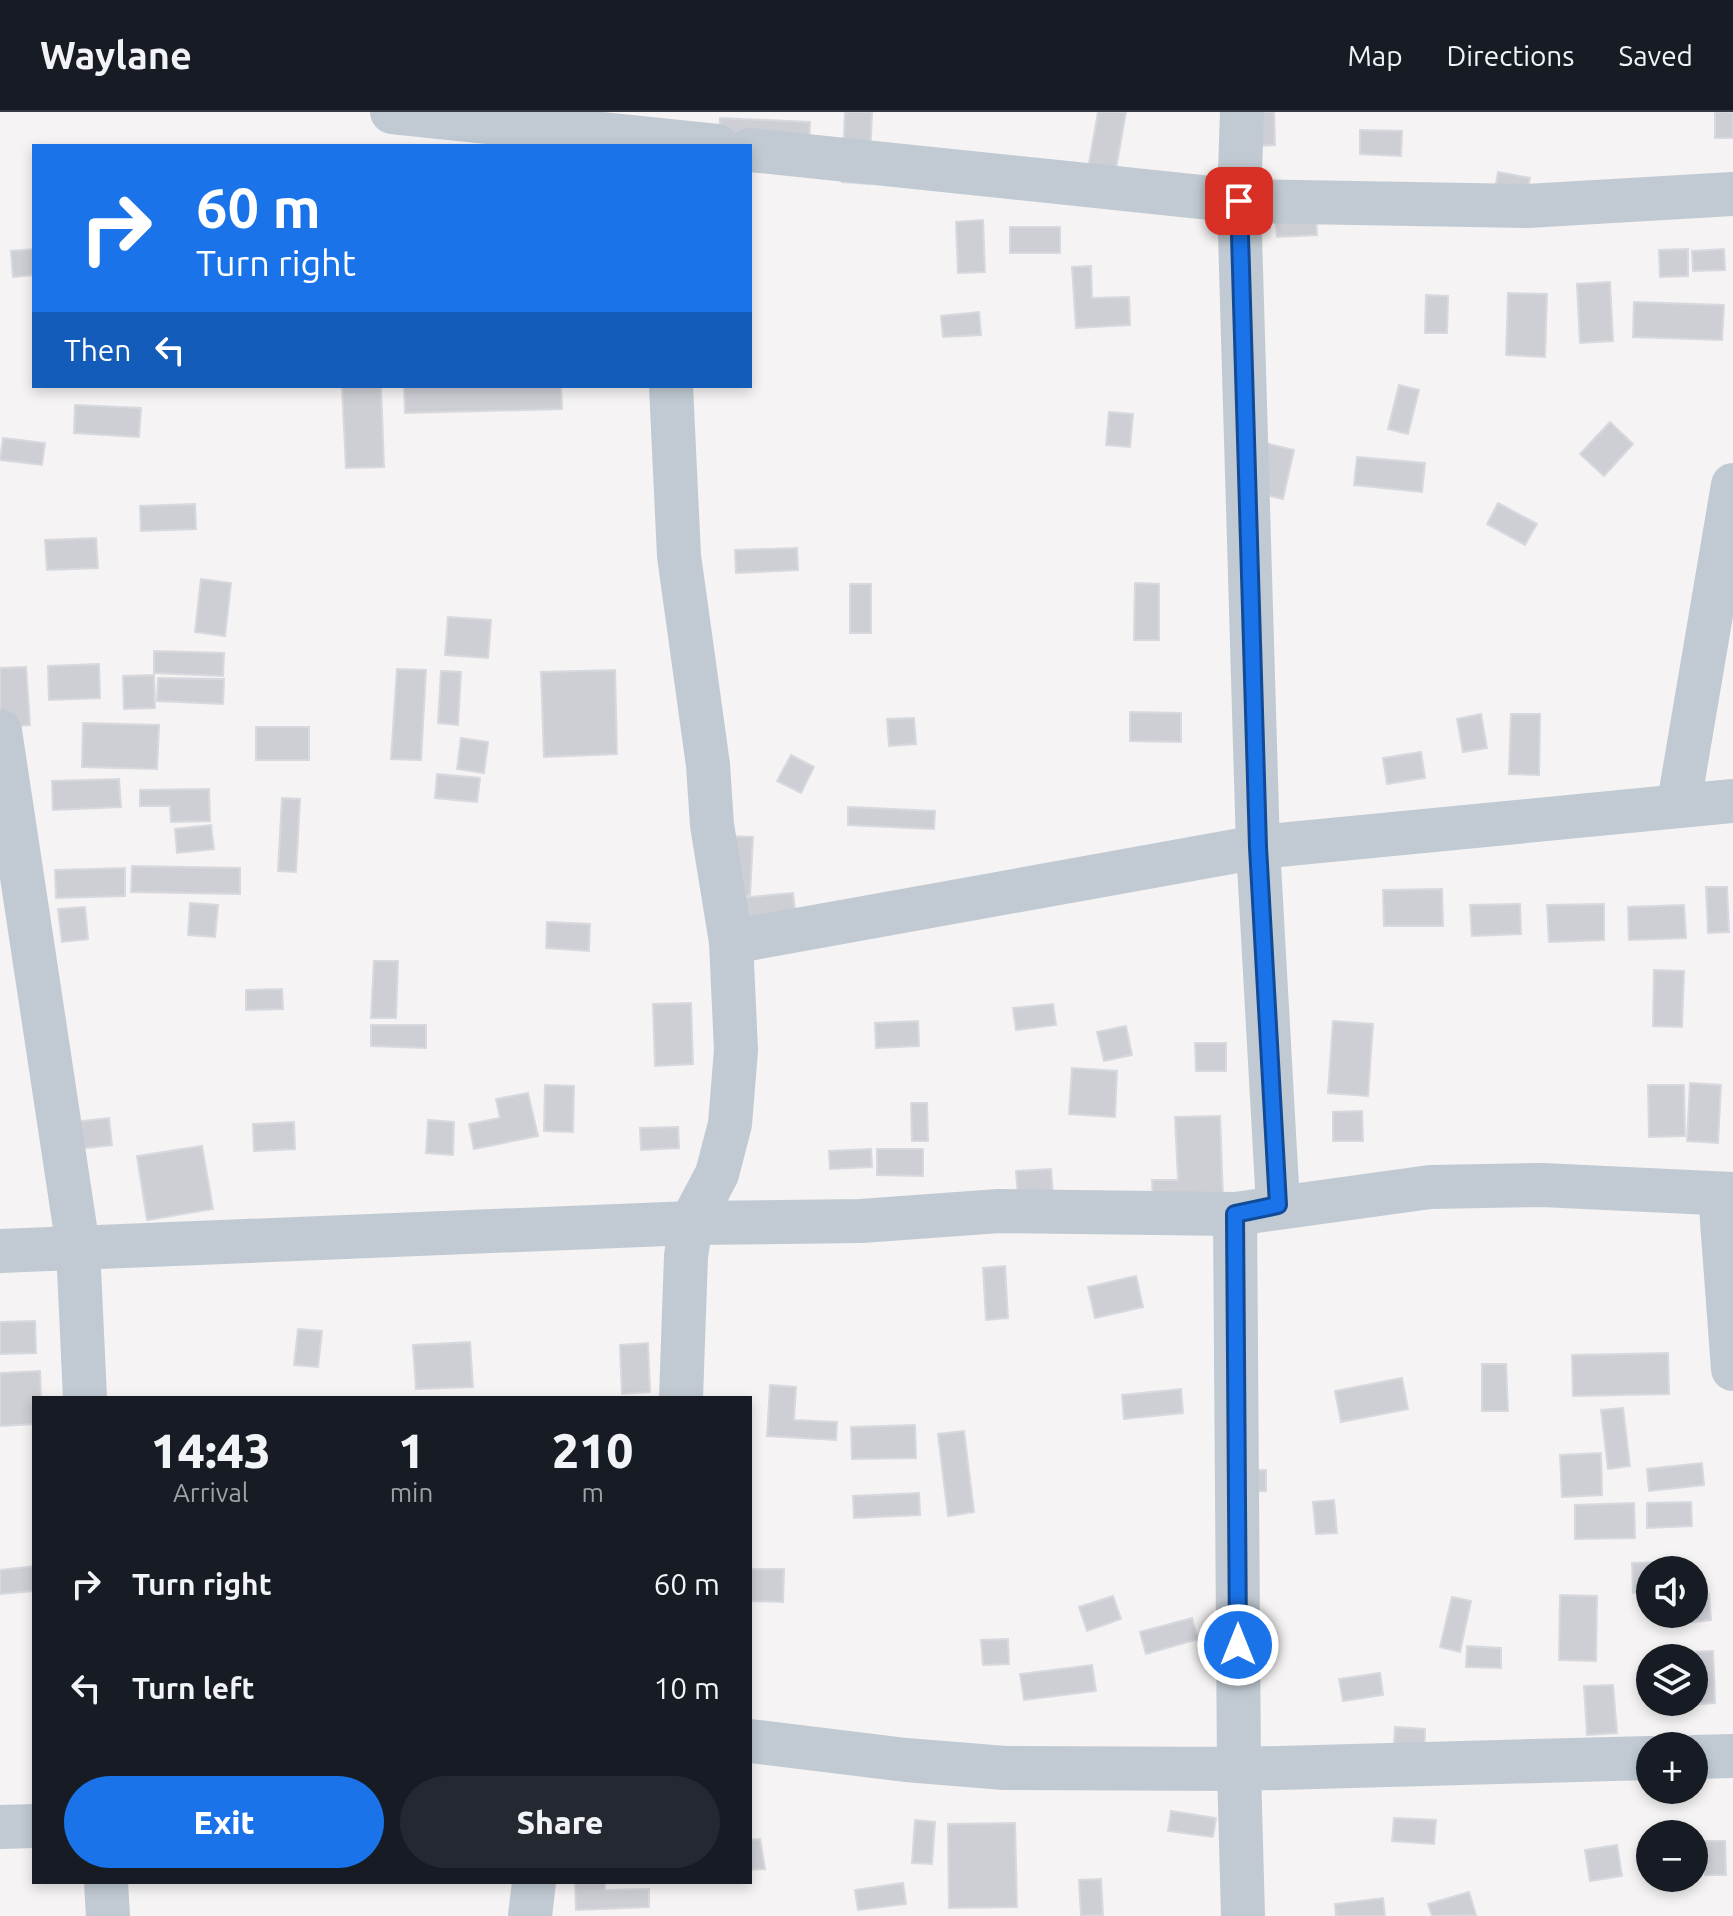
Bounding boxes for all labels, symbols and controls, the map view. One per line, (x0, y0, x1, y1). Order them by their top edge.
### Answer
text: Waylane (40, 34, 192, 76)
text: Map (1347, 40, 1403, 71)
text: Directions (1447, 40, 1574, 71)
text: Saved (1618, 40, 1693, 71)
pin (1205, 167, 1273, 235)
icon: right (64, 176, 168, 280)
text: 60 m (196, 176, 321, 239)
icon: arrive (1217, 179, 1261, 223)
text: Turn right (196, 242, 356, 283)
icon: left (148, 328, 192, 372)
text: Then (64, 333, 132, 367)
text: 14:43 (151, 1423, 271, 1477)
text: 1 (398, 1423, 425, 1477)
text: 210 (552, 1423, 633, 1477)
text: Arrival (173, 1478, 249, 1507)
text: min (390, 1478, 433, 1507)
text: m (581, 1478, 604, 1507)
map controls (1636, 1556, 1708, 1892)
button: sound (1636, 1556, 1708, 1628)
icon: right (64, 1562, 108, 1606)
text: Turn right (132, 1567, 272, 1601)
text: 60 m (653, 1567, 720, 1601)
position arrow (1196, 1603, 1280, 1687)
button: layers (1636, 1644, 1708, 1716)
icon: left (64, 1666, 108, 1710)
text: Turn left (132, 1671, 254, 1705)
text: 10 m (653, 1671, 720, 1705)
button: + (1636, 1732, 1708, 1804)
button: Exit (64, 1776, 384, 1868)
button: Share (400, 1776, 720, 1868)
button: − (1636, 1820, 1708, 1892)

